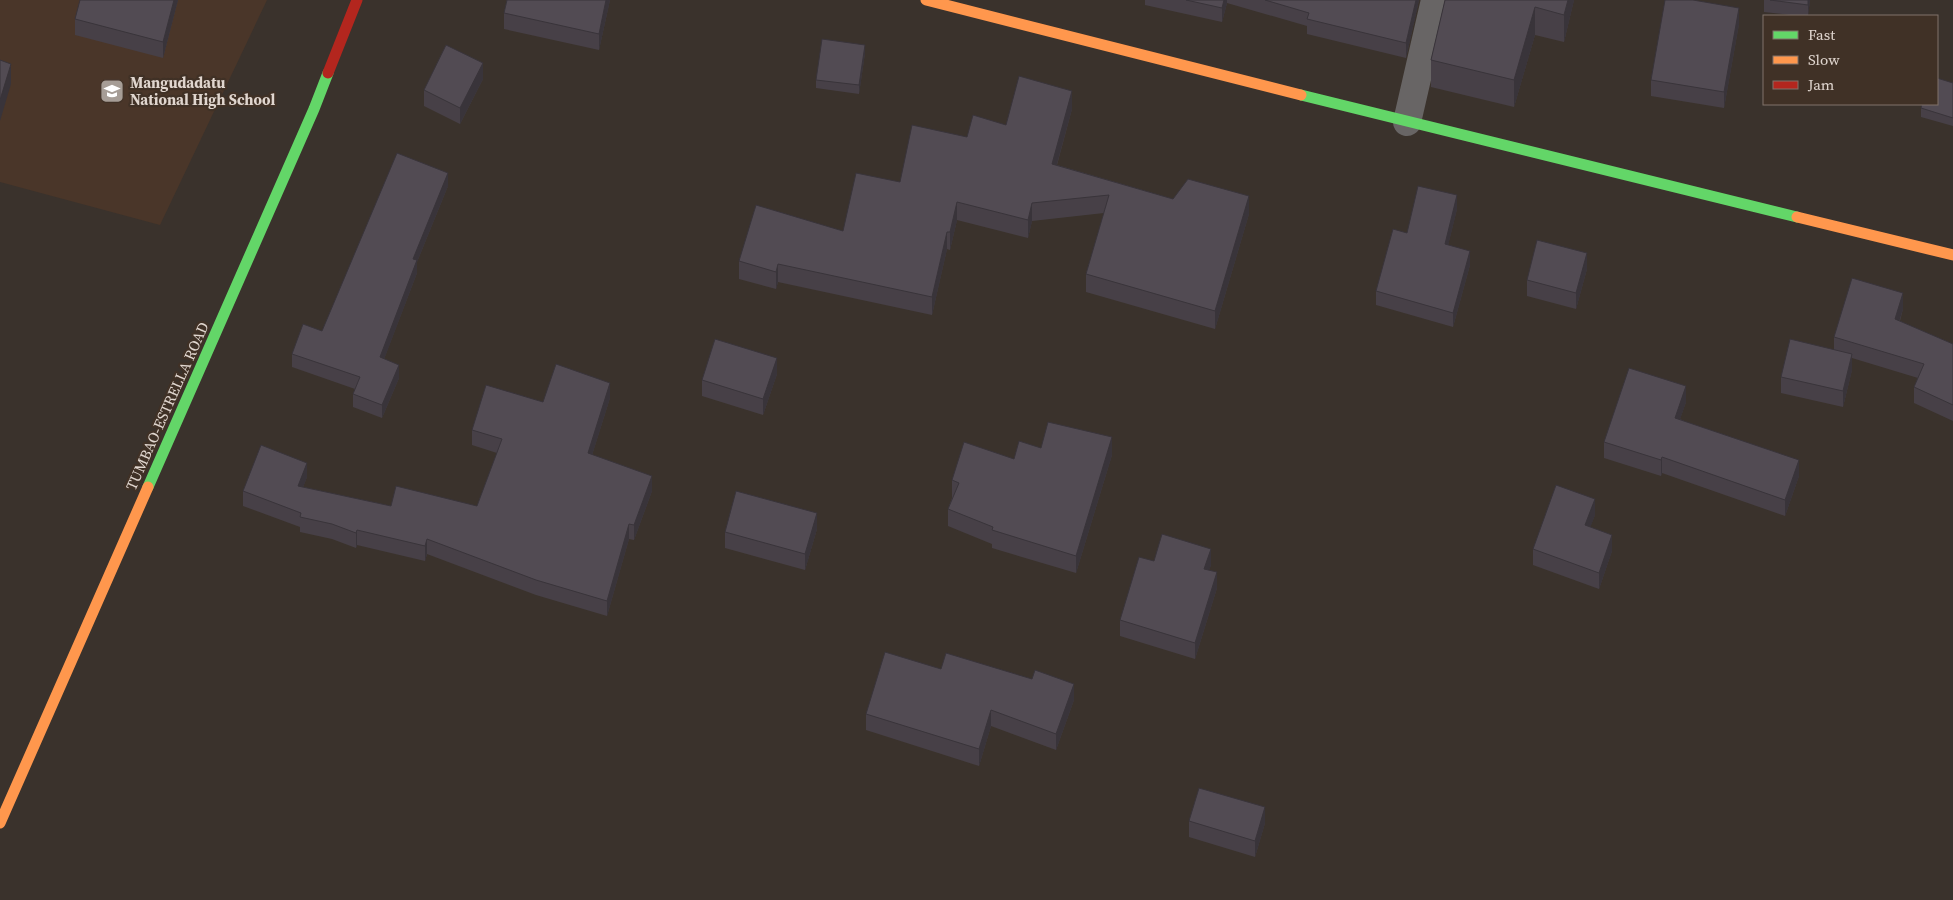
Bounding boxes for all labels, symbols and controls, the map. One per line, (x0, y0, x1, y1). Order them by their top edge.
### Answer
legend (1763, 15, 1938, 105)
text: Fast (1808, 24, 1835, 45)
text: Slow (1808, 49, 1840, 70)
place label: Mangudadatu National High School (130, 72, 276, 110)
text: Jam (1807, 74, 1835, 95)
school or university icon: Mangudadatu National High School (99, 78, 125, 104)
street label: TUMBAO-ESTRELLA ROAD (120, 318, 214, 494)

